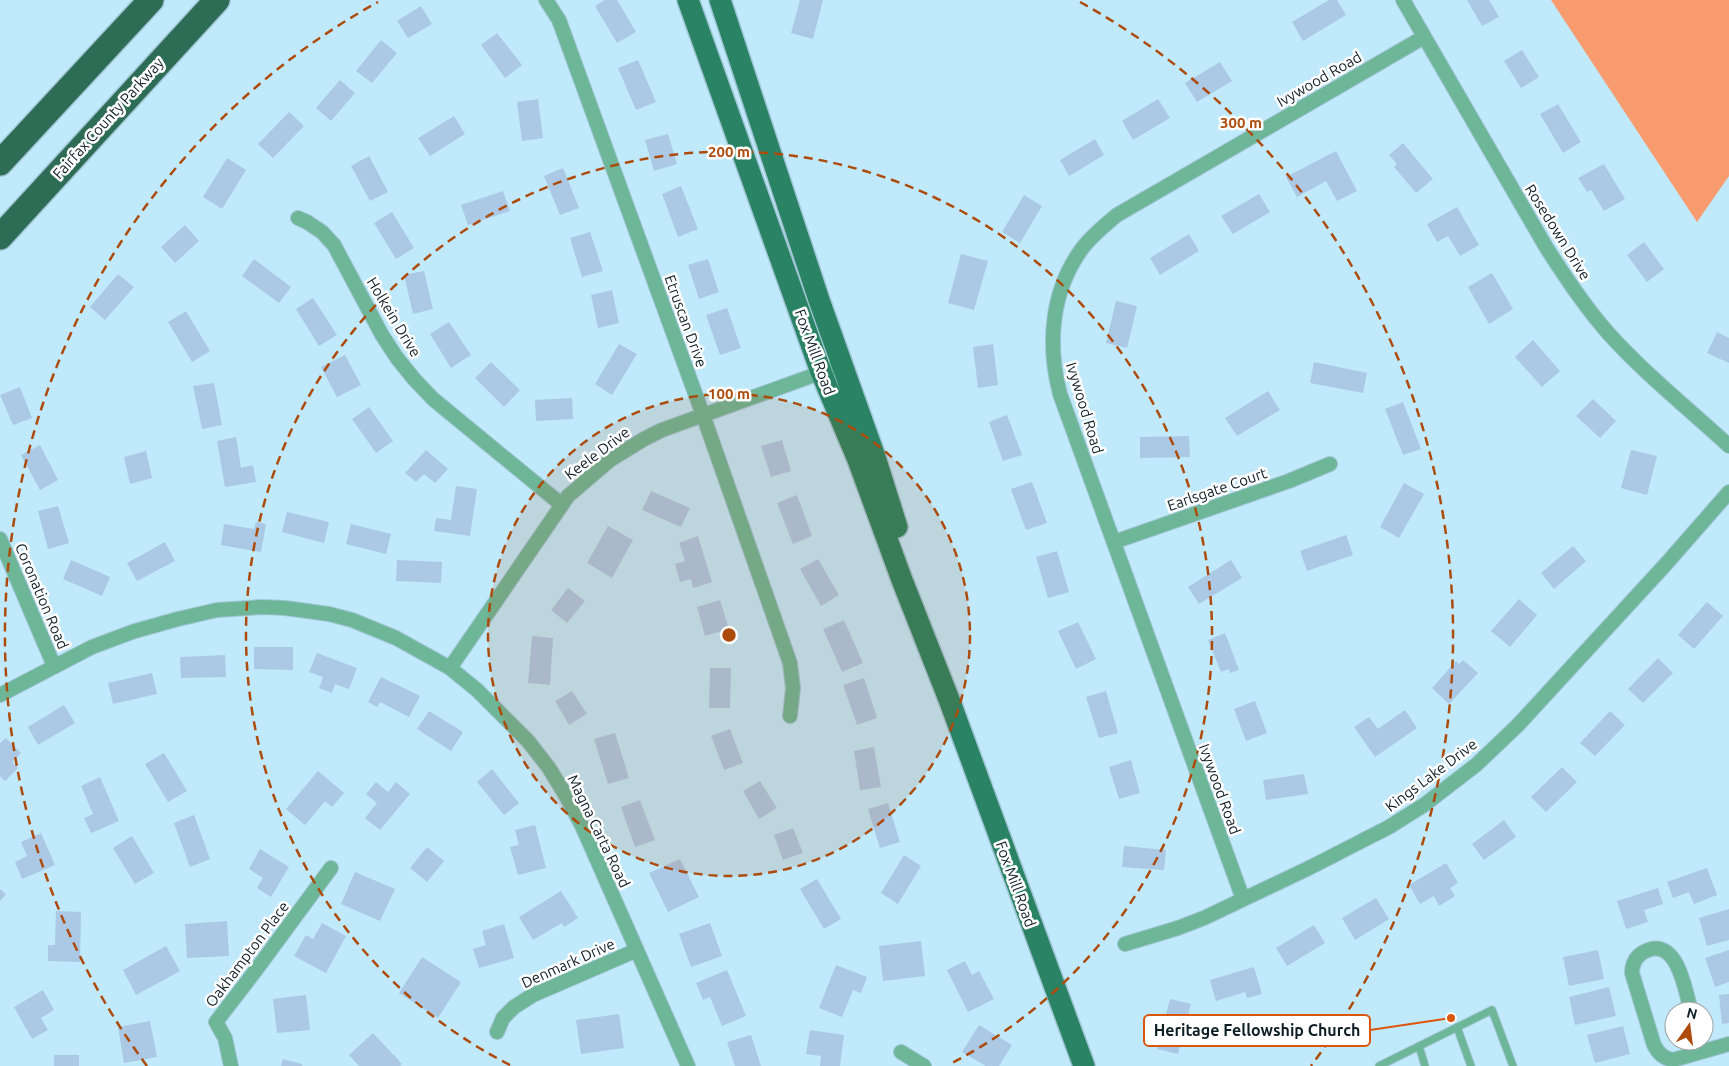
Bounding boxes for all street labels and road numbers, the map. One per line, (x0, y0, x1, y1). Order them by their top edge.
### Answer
street label: Ivywood Road (1274, 48, 1364, 110)
street label: Fairfax County Parkway (49, 54, 167, 182)
street label: Rosedown Drive (1522, 181, 1594, 283)
street label: Etruscan Drive (661, 272, 711, 370)
street label: Holkein Drive (364, 274, 424, 360)
street label: Fox Mill Road (792, 307, 838, 397)
street label: Ivywood Road (1063, 360, 1107, 456)
street label: Keele Drive (561, 423, 633, 483)
street label: Earlsgate Court (1165, 464, 1269, 514)
street label: Coronation Road (12, 540, 72, 652)
street label: Kings Lake Drive (1382, 735, 1480, 815)
street label: Ivywood Road (1196, 742, 1244, 836)
street label: Magna Carta Road (564, 772, 634, 890)
street label: Fox Mill Road (993, 839, 1039, 929)
street label: Oakhampton Place (202, 898, 292, 1010)
street label: Denmark Drive (519, 935, 617, 991)

